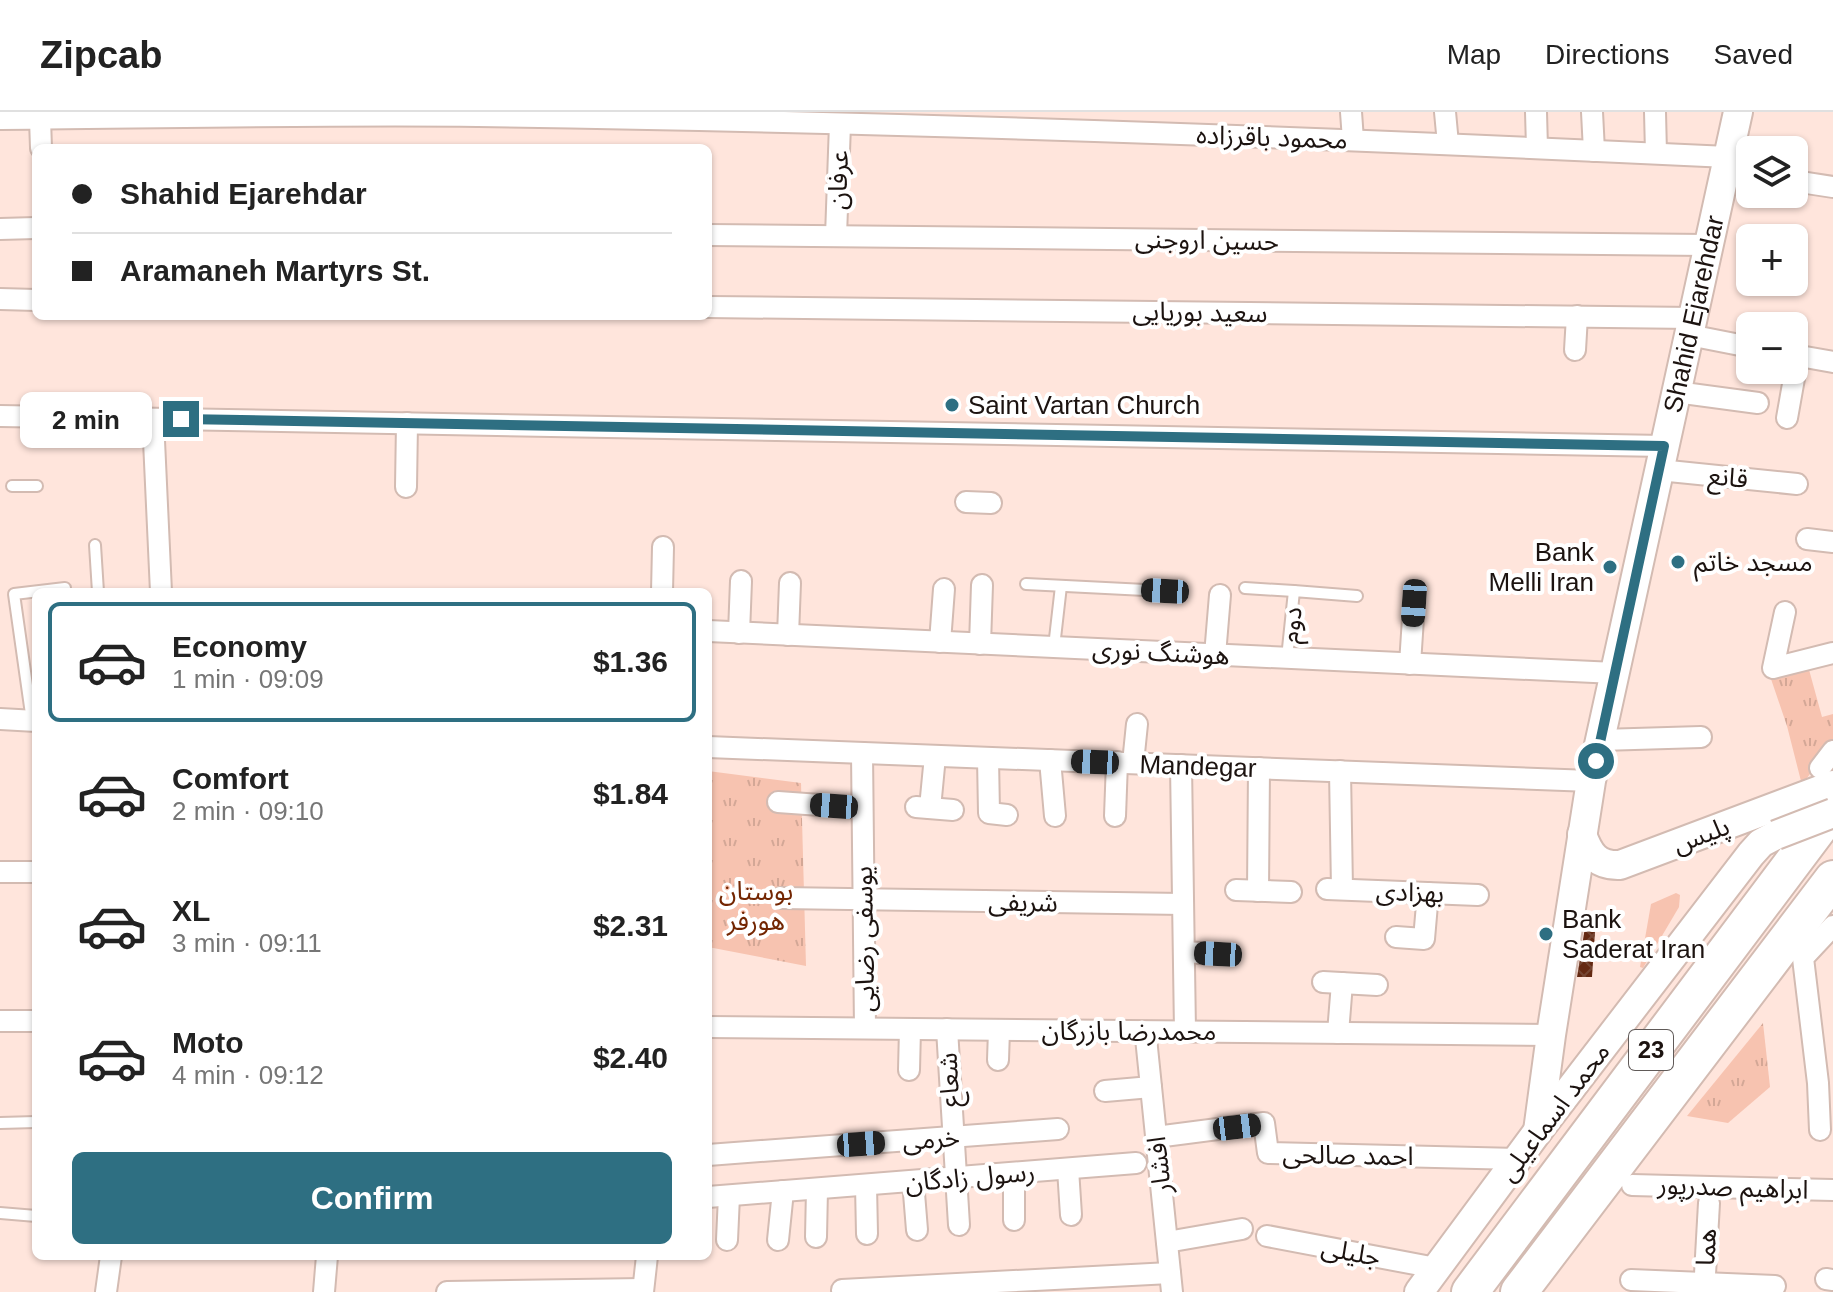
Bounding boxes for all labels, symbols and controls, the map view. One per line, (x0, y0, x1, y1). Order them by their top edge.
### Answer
text: Zipcab (40, 34, 162, 76)
text: Map (1447, 39, 1501, 70)
text: Directions (1545, 39, 1670, 70)
text: Saved (1714, 39, 1793, 70)
street label: محمود باقرزاده (1196, 119, 1348, 155)
map controls (1736, 136, 1808, 384)
button: layers (1736, 136, 1808, 208)
street label: عرفان (822, 150, 854, 210)
text: Shahid Ejarehdar (120, 177, 367, 210)
street label: Shahid Ejarehdar (1657, 212, 1730, 416)
street label: حسین اروجنی (1135, 224, 1279, 256)
button: + (1736, 224, 1808, 296)
text: Aramaneh Martyrs St. (120, 254, 430, 287)
street label: سعید بوریایی (1132, 296, 1268, 328)
button: − (1736, 312, 1808, 384)
place label: Saint Vartan Church (968, 390, 1200, 420)
callout: 2 min (21, 391, 153, 447)
marker: Saint Vartan Church (943, 396, 961, 414)
route end (163, 401, 199, 437)
text: 2 min (52, 405, 120, 435)
street label: قانع (1706, 460, 1749, 499)
place label: Bank Melli Iran (1489, 537, 1595, 597)
place label: مسجد خاتم (1694, 547, 1813, 582)
marker: مسجد خاتم (1669, 553, 1687, 571)
marker: Bank Melli Iran (1601, 558, 1619, 576)
car (1140, 578, 1190, 604)
car (1400, 578, 1428, 628)
street label: دوم (1274, 605, 1313, 645)
icon: car (76, 626, 148, 698)
text: Economy (172, 630, 307, 663)
street label: هوشنگ نوری (1091, 633, 1231, 671)
text: $1.36 (593, 645, 668, 678)
text: 1 min · 09:09 (172, 664, 324, 694)
route start (1578, 743, 1614, 779)
car (1071, 749, 1119, 775)
street label: Mandegar (1139, 749, 1257, 783)
icon: car (76, 758, 148, 830)
text: Comfort (172, 762, 289, 795)
text: $1.84 (593, 777, 668, 810)
car (809, 792, 859, 820)
text: 2 min · 09:10 (172, 796, 324, 826)
street label: پلیس (1668, 811, 1734, 862)
street label: یوسفی رضایی (848, 866, 880, 1012)
park label: بوستان هورفر (719, 876, 793, 936)
street label: بهزادی (1375, 876, 1445, 908)
street label: شریفی (988, 886, 1058, 918)
icon: car (76, 890, 148, 962)
text: XL (172, 894, 210, 927)
place label: Bank Saderat Iran (1562, 904, 1705, 964)
text: $2.31 (593, 909, 668, 942)
marker: Bank Saderat Iran (1537, 925, 1555, 943)
text: 3 min · 09:11 (172, 928, 322, 958)
car (1193, 941, 1243, 967)
street label: محمدرضا بازرگان (1042, 1016, 1216, 1046)
icon: car (76, 1022, 148, 1094)
text: Moto (172, 1026, 244, 1059)
road number: 23 (1629, 1030, 1673, 1070)
street label: محمد اسماعیلی (1492, 1037, 1616, 1187)
text: $2.40 (593, 1041, 668, 1074)
street label: شعاع (933, 1052, 969, 1108)
text: 4 min · 09:12 (172, 1060, 324, 1090)
car (1212, 1112, 1262, 1142)
street label: خرمی (901, 1122, 961, 1156)
car (836, 1130, 886, 1158)
street label: افشار (1141, 1135, 1177, 1196)
street label: احمد صالحی (1282, 1139, 1414, 1171)
button: Confirm (72, 1152, 672, 1244)
street label: رسول زادگان (904, 1156, 1036, 1198)
street label: ابراهیم صدرپور (1656, 1169, 1809, 1210)
street label: هما (1690, 1227, 1722, 1267)
street label: جلیلی (1319, 1232, 1383, 1272)

